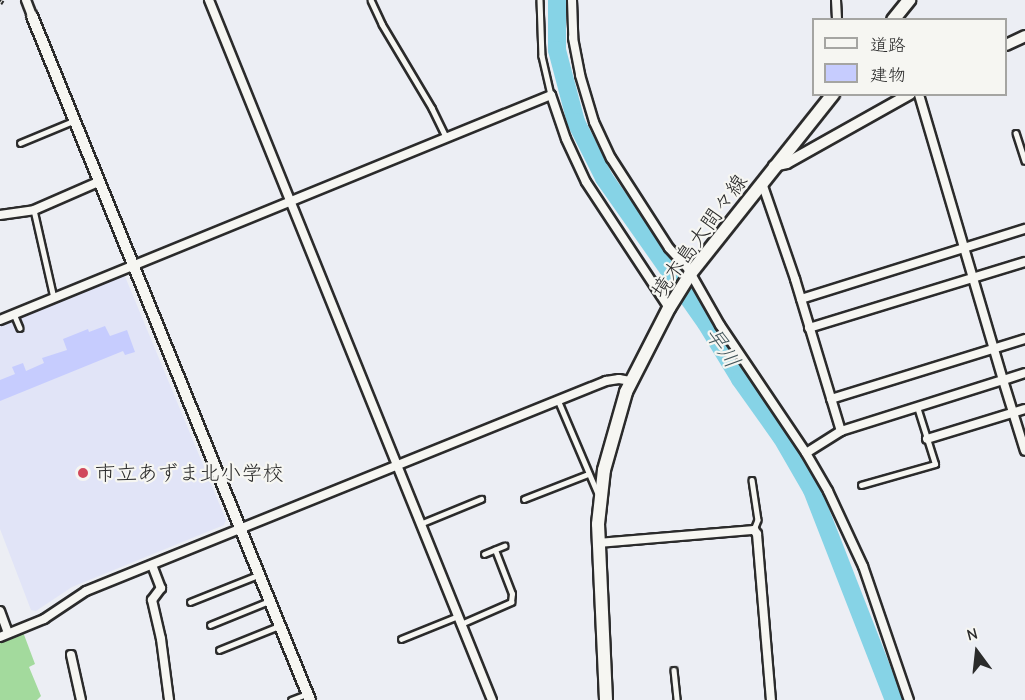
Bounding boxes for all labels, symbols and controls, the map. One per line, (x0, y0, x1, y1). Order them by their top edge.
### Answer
legend (812, 18, 1007, 96)
text: 道路 (870, 35, 906, 56)
text: 建物 (870, 65, 906, 86)
street label: 境木島大間々線 (646, 169, 752, 303)
water label: 早川 (699, 322, 745, 374)
place label: 市立あずま北小学校 (95, 460, 284, 486)
marker: 市立あずま北小学校 (76, 466, 90, 480)
north arrow (947, 622, 1007, 682)
text: N (965, 625, 980, 645)

